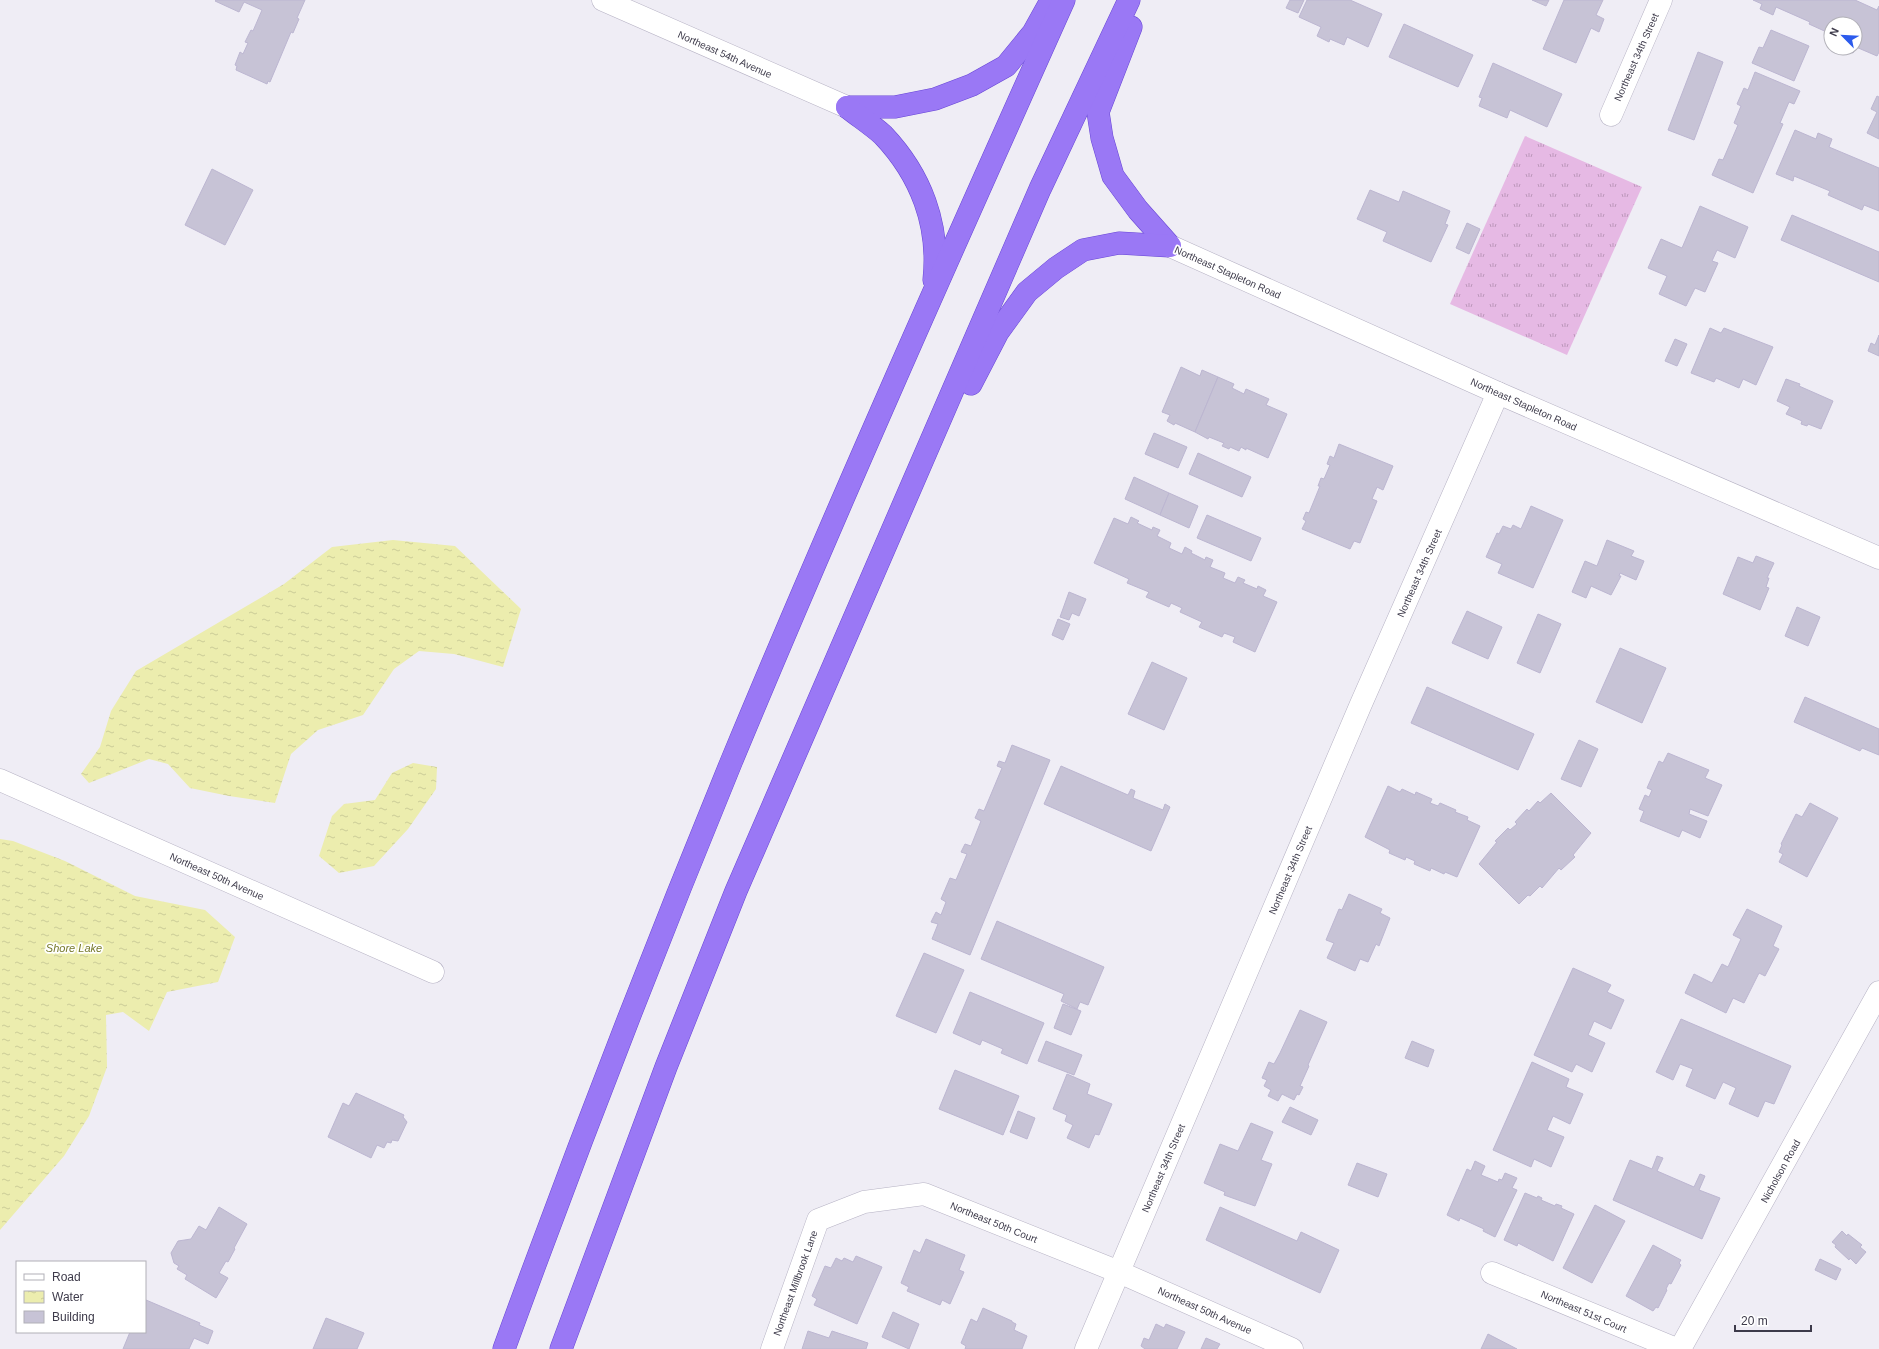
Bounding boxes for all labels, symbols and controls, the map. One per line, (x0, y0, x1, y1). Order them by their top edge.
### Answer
street label: Northeast 34th Street (1612, 11, 1661, 103)
north arrow (1823, 16, 1863, 56)
text: N (1827, 26, 1841, 38)
street label: Northeast 54th Avenue (676, 29, 774, 80)
street label: Northeast Stapleton Road (1173, 244, 1283, 301)
street label: Northeast Stapleton Road (1469, 376, 1579, 433)
street label: Northeast 34th Street (1395, 527, 1444, 619)
street label: Northeast 34th Street (1267, 824, 1314, 916)
street label: Northeast 50th Avenue (168, 851, 266, 902)
water label: Shore Lake (46, 942, 102, 954)
street label: Northeast 34th Street (1140, 1122, 1187, 1214)
street label: Nicholson Road (1759, 1138, 1802, 1205)
street label: Northeast 50th Court (949, 1200, 1039, 1245)
street label: Northeast Millbrook Lane (771, 1229, 820, 1337)
legend (16, 1261, 146, 1333)
text: Road (52, 1270, 81, 1284)
street label: Northeast 50th Avenue (1156, 1285, 1254, 1336)
street label: Northeast 51st Court (1539, 1288, 1629, 1335)
text: Water (52, 1290, 84, 1304)
scale bar (1735, 1307, 1811, 1333)
text: Building (52, 1310, 95, 1324)
text: 20 m (1741, 1314, 1768, 1328)

